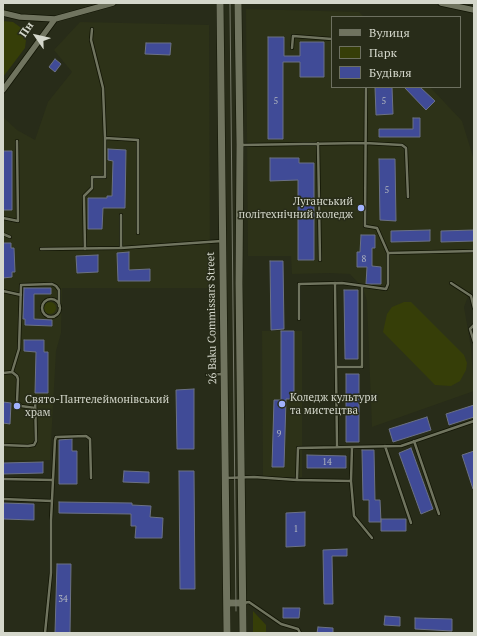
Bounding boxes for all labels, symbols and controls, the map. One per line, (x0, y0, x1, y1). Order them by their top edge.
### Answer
north arrow (16, 16, 56, 56)
legend (331, 16, 461, 88)
text: Пн (16, 19, 36, 40)
text: Вулиця (369, 25, 410, 40)
text: Парк (369, 45, 397, 60)
text: Будівля (369, 65, 412, 80)
house number: 5 (274, 96, 278, 106)
house number: 5 (382, 96, 386, 106)
house number: 5 (385, 185, 389, 195)
place label: Луганський політехнічний коледж (238, 195, 353, 221)
marker: Луганський політехнічний коледж (356, 203, 366, 213)
street label: 26 Baku Commissars Street (204, 252, 220, 384)
house number: 8 (362, 254, 366, 264)
place label: Коледж культури та мистецтва (290, 391, 377, 417)
place label: Свято-Пантелеймонівський храм (25, 393, 169, 419)
marker: Коледж культури та мистецтва (277, 399, 287, 409)
marker: Свято-Пантелеймонівський храм (12, 401, 22, 411)
house number: 9 (277, 429, 281, 439)
house number: 14 (322, 457, 332, 467)
house number: 1 (294, 524, 298, 534)
house number: 34 (58, 594, 68, 604)

